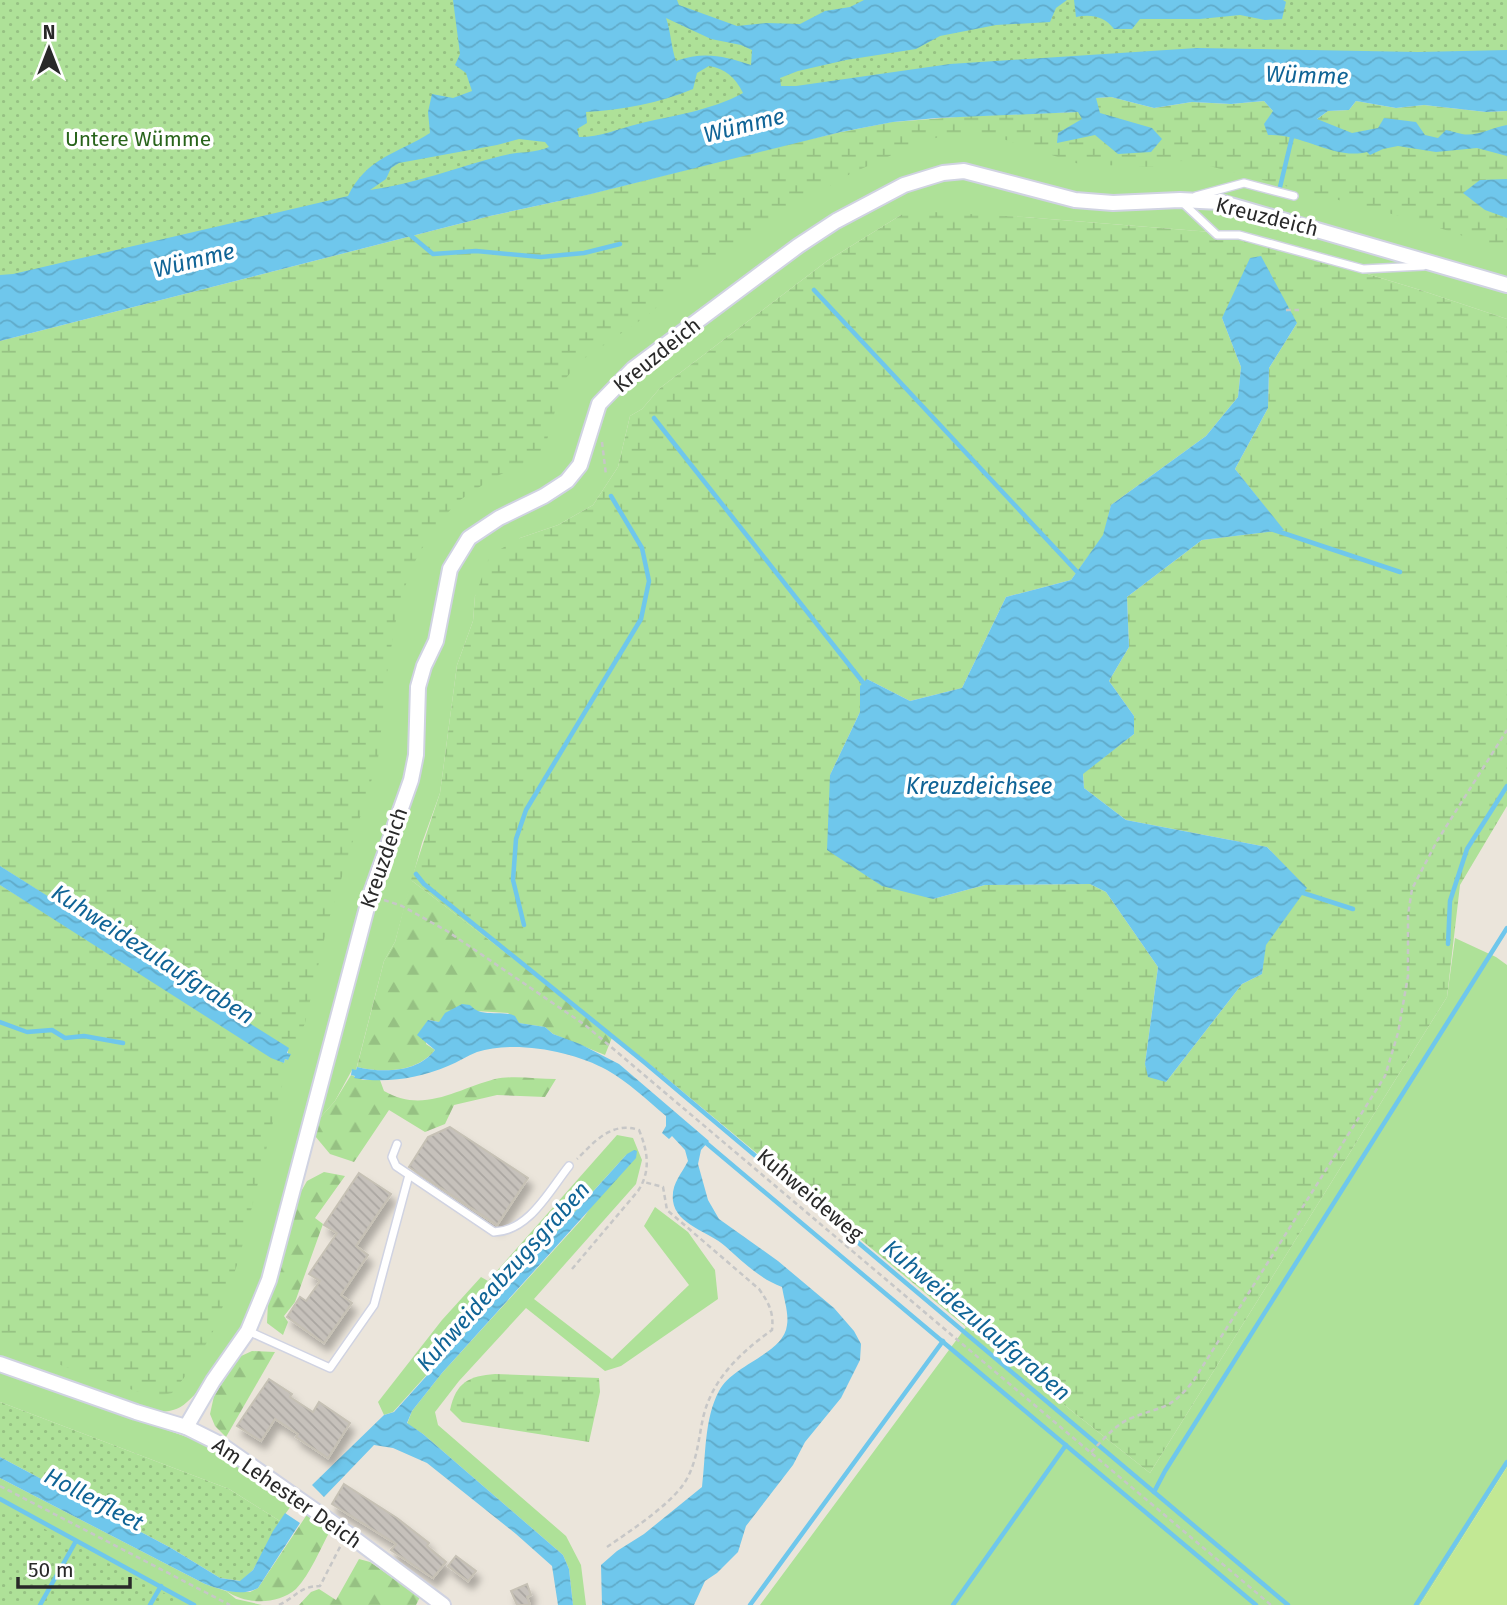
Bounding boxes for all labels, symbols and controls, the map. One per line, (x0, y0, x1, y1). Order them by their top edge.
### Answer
north arrow (14, 14, 84, 84)
text: N (43, 21, 55, 44)
water label: Wümme (1265, 60, 1349, 90)
water label: Wümme (700, 101, 788, 149)
park label: Untere Wümme (65, 126, 211, 152)
street label: Kreuzdeich (1213, 192, 1321, 242)
water label: Wümme (150, 236, 238, 284)
street label: Kreuzdeich (608, 312, 706, 398)
water label: Kreuzdeichsee (906, 772, 1052, 800)
street label: Kreuzdeich (355, 804, 413, 912)
water label: Kuhweidezulaufgraben (46, 878, 260, 1030)
street label: Kuhweideweg (752, 1143, 868, 1247)
water label: Kuhweideabzugsgraben (410, 1175, 596, 1377)
water label: Kuhweidezulaufgraben (878, 1233, 1076, 1407)
street label: Am Lehester Deich (207, 1432, 367, 1554)
water label: Hollerfleet (40, 1461, 149, 1537)
scale bar (18, 1546, 130, 1590)
text: 50 m (28, 1557, 74, 1583)

